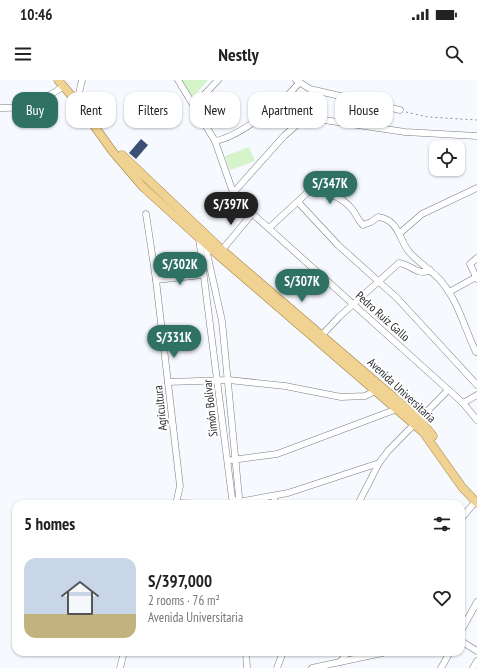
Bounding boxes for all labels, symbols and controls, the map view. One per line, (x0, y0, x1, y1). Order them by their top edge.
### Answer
text: 10:46 (20, 5, 52, 24)
icon: menu (12, 43, 34, 65)
text: Nestly (218, 43, 259, 66)
icon: search (443, 43, 465, 65)
chip: Buy (12, 92, 58, 128)
chip: Rent (66, 92, 116, 128)
chip: Filters (124, 92, 182, 128)
chip: New (190, 92, 240, 128)
chip: Apartment (248, 92, 327, 128)
chip: House (335, 92, 393, 128)
map controls (429, 140, 465, 176)
button: locate (429, 140, 465, 176)
pin: S/347K (297, 171, 363, 205)
text: S/347K (312, 175, 348, 192)
pin: S/397K (198, 192, 264, 226)
text: S/397K (213, 196, 249, 213)
pin: S/302K (147, 252, 213, 286)
text: S/302K (162, 256, 198, 273)
pin: S/307K (269, 269, 335, 303)
text: S/307K (284, 273, 320, 290)
street label: Pedro Ruiz Gallo (353, 288, 413, 344)
pin: S/331K (141, 325, 207, 359)
text: S/331K (156, 329, 192, 346)
street label: Avenida Universitaria (365, 355, 439, 426)
street label: Simón Bolívar (199, 378, 220, 437)
street label: Agricultura (150, 384, 170, 431)
text: 5 homes (24, 513, 75, 535)
icon: filters (431, 513, 453, 535)
text: S/397,000 (148, 570, 212, 592)
icon: home (56, 574, 104, 622)
icon: heart (431, 587, 453, 609)
text: 2 rooms · 76 m² (148, 592, 220, 609)
text: Avenida Universitaria (148, 609, 243, 626)

